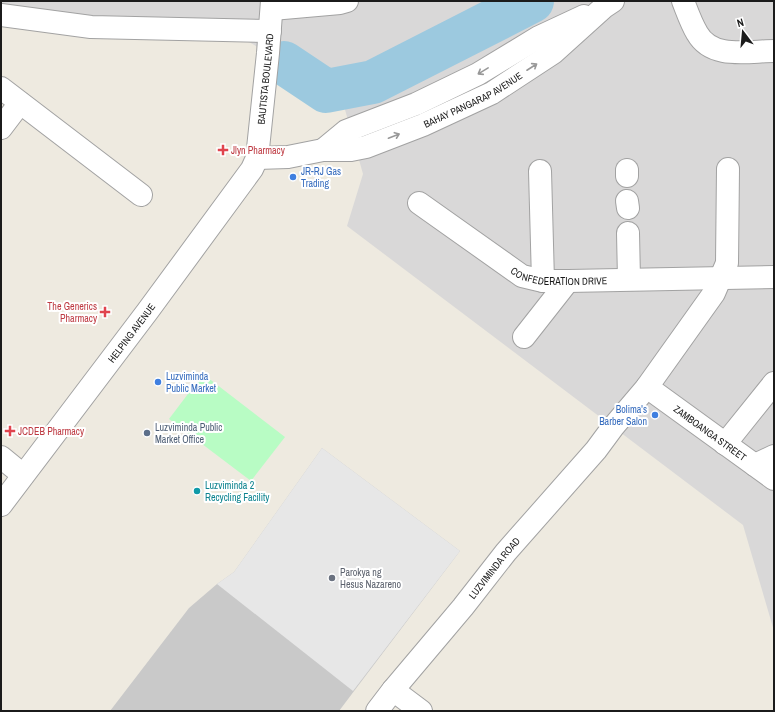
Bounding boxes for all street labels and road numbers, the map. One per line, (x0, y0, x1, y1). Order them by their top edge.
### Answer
street label: BAUTISTA BOULEVARD (254, 33, 276, 125)
street label: BAHAY PANGARAP AVENUE (421, 69, 524, 130)
street label: CONFEDERATION DRIVE (508, 264, 607, 288)
street label: HELPING AVENUE (105, 300, 158, 365)
street label: ZAMBOANGA STREET (671, 402, 749, 463)
street label: LUZVIMINDA ROAD (466, 534, 523, 601)

